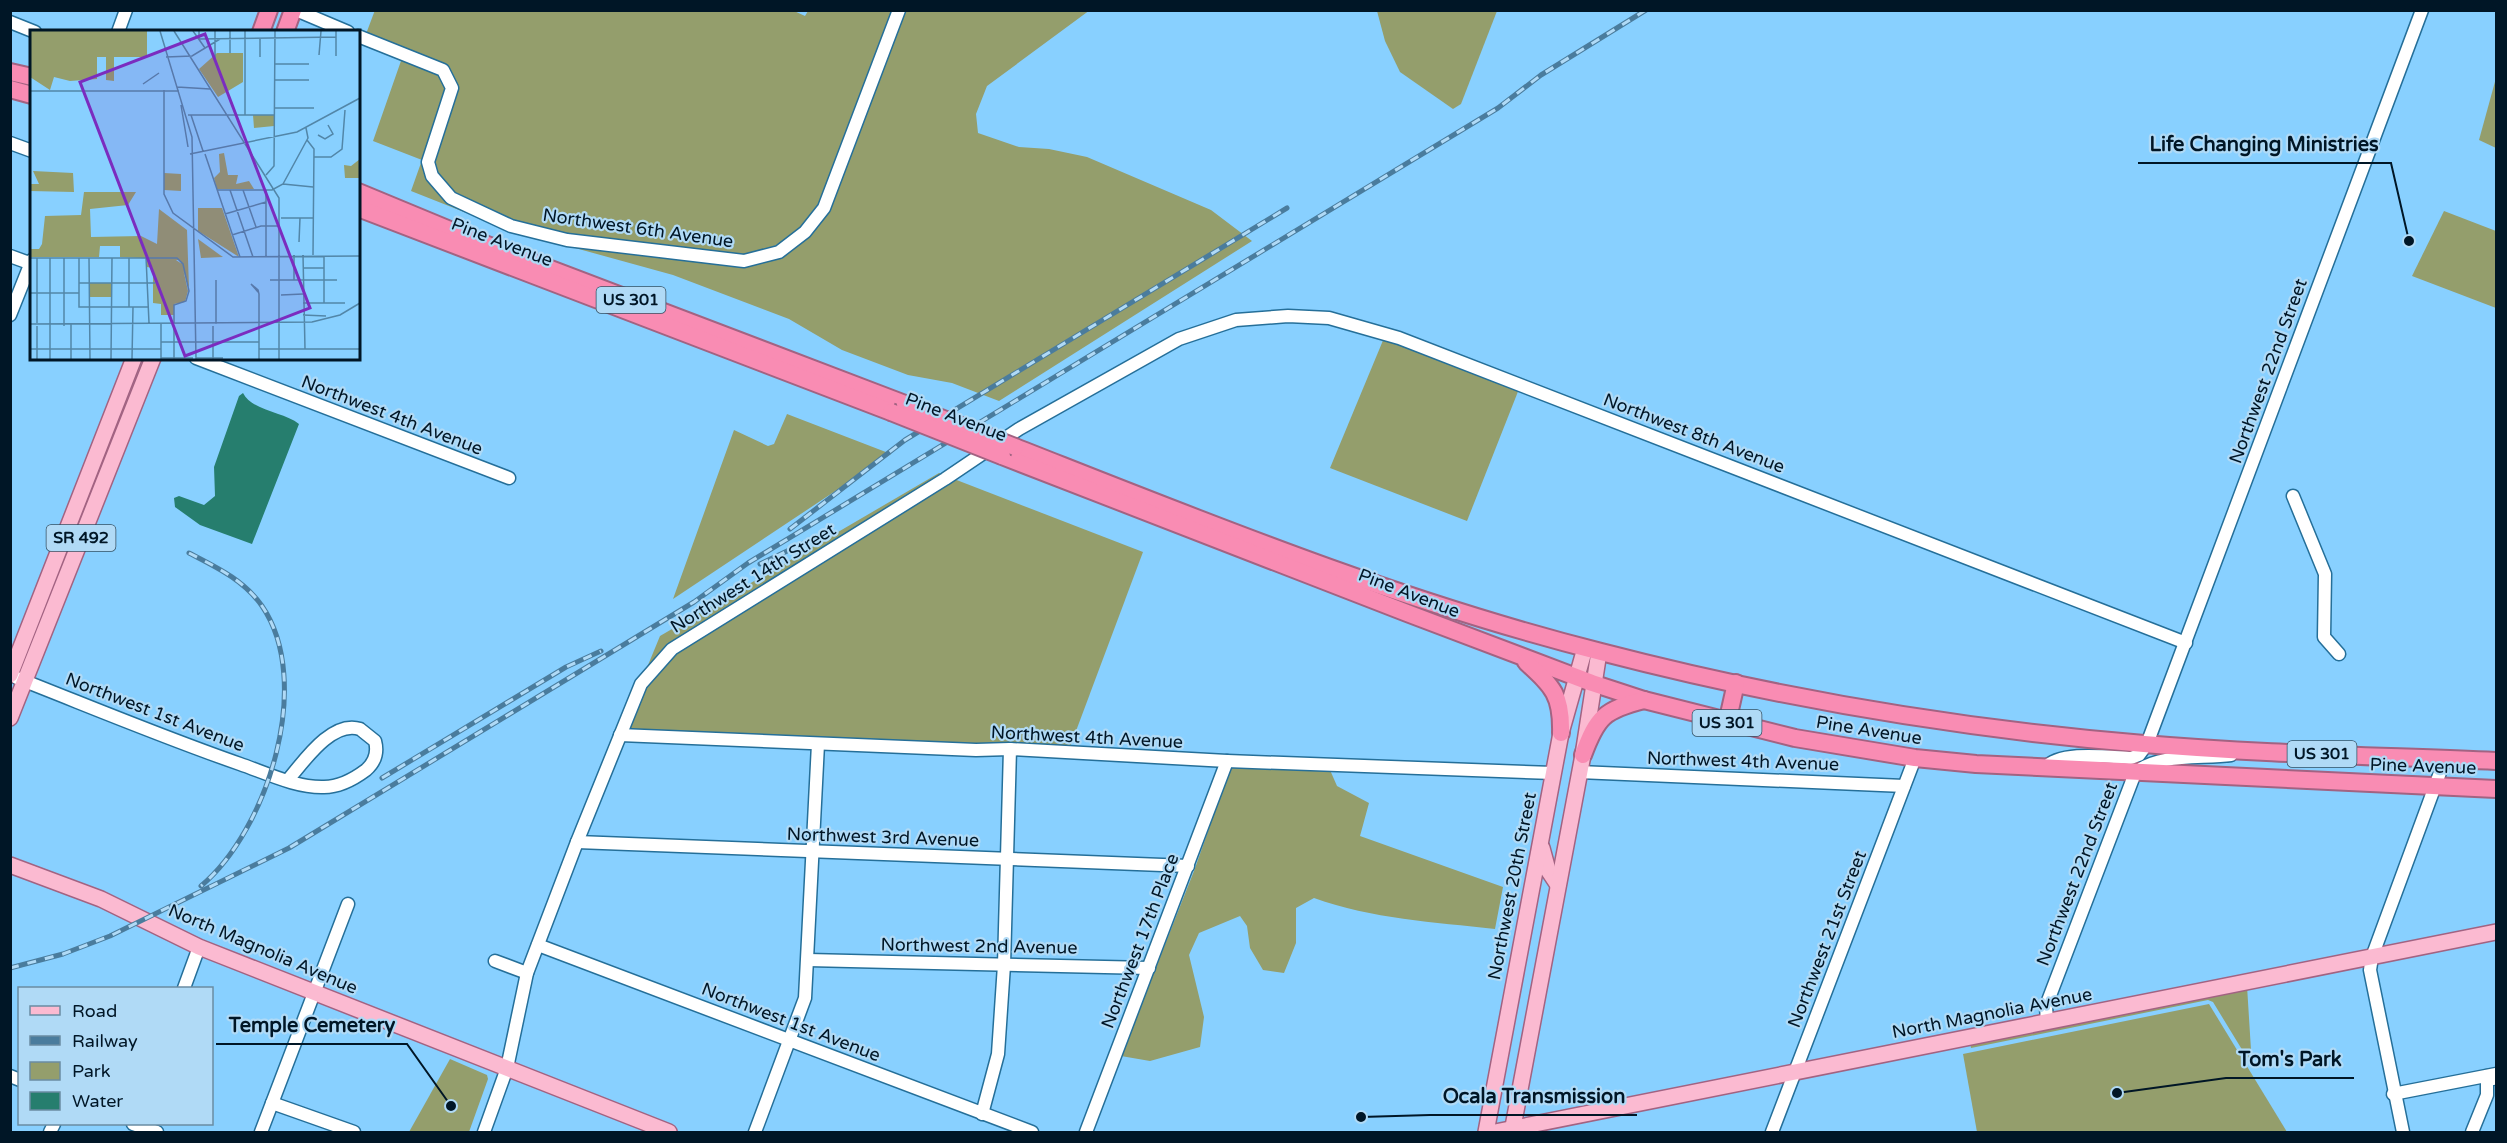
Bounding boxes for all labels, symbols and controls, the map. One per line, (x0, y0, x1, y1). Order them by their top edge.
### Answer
inset map (30, 30, 360, 360)
callout: Life Changing Ministries (2138, 125, 2391, 163)
text: Life Changing Ministries (2149, 133, 2379, 157)
street label: Northwest 6th Avenue (541, 204, 735, 252)
street label: Pine Avenue (448, 213, 556, 271)
street label: Northwest 22nd Street (2224, 275, 2312, 466)
road number: US 301 (596, 287, 666, 313)
street label: Northwest 4th Avenue (298, 370, 486, 460)
street label: Pine Avenue (902, 388, 1010, 446)
street label: Northwest 8th Avenue (1600, 388, 1788, 478)
street label: Northwest 14th Street (666, 518, 840, 638)
road number: SR 492 (46, 525, 116, 551)
street label: Pine Avenue (1355, 564, 1463, 622)
street label: Northwest 1st Avenue (62, 668, 248, 756)
road number: US 301 (1692, 710, 1762, 736)
street label: Pine Avenue (1815, 711, 1923, 749)
street label: Northwest 4th Avenue (990, 721, 1184, 753)
road number: US 301 (2288, 741, 2356, 767)
street label: Northwest 4th Avenue (1646, 747, 1840, 775)
street label: Pine Avenue (2369, 753, 2477, 779)
street label: Northwest 22nd Street (2032, 779, 2122, 969)
street label: Northwest 20th Street (1483, 790, 1541, 982)
street label: Northwest 3rd Avenue (786, 823, 980, 851)
street label: Northwest 21st Street (1783, 847, 1871, 1031)
street label: Northwest 17th Place (1096, 850, 1184, 1032)
street label: North Magnolia Avenue (165, 899, 361, 999)
street label: Northwest 2nd Avenue (880, 933, 1078, 959)
street label: Northwest 1st Avenue (698, 978, 884, 1066)
street label: North Magnolia Avenue (1890, 983, 2094, 1043)
legend (18, 987, 213, 1125)
text: Road (72, 1000, 117, 1022)
callout: Temple Cemetery (216, 1006, 407, 1044)
text: Temple Cemetery (228, 1014, 396, 1038)
text: Railway (72, 1030, 138, 1052)
callout: Tom's Park (2226, 1040, 2354, 1078)
text: Tom's Park (2237, 1048, 2342, 1072)
text: Park (72, 1060, 111, 1082)
callout: Ocala Transmission (1430, 1077, 1637, 1115)
text: Ocala Transmission (1443, 1085, 1625, 1109)
text: Water (72, 1090, 123, 1112)

